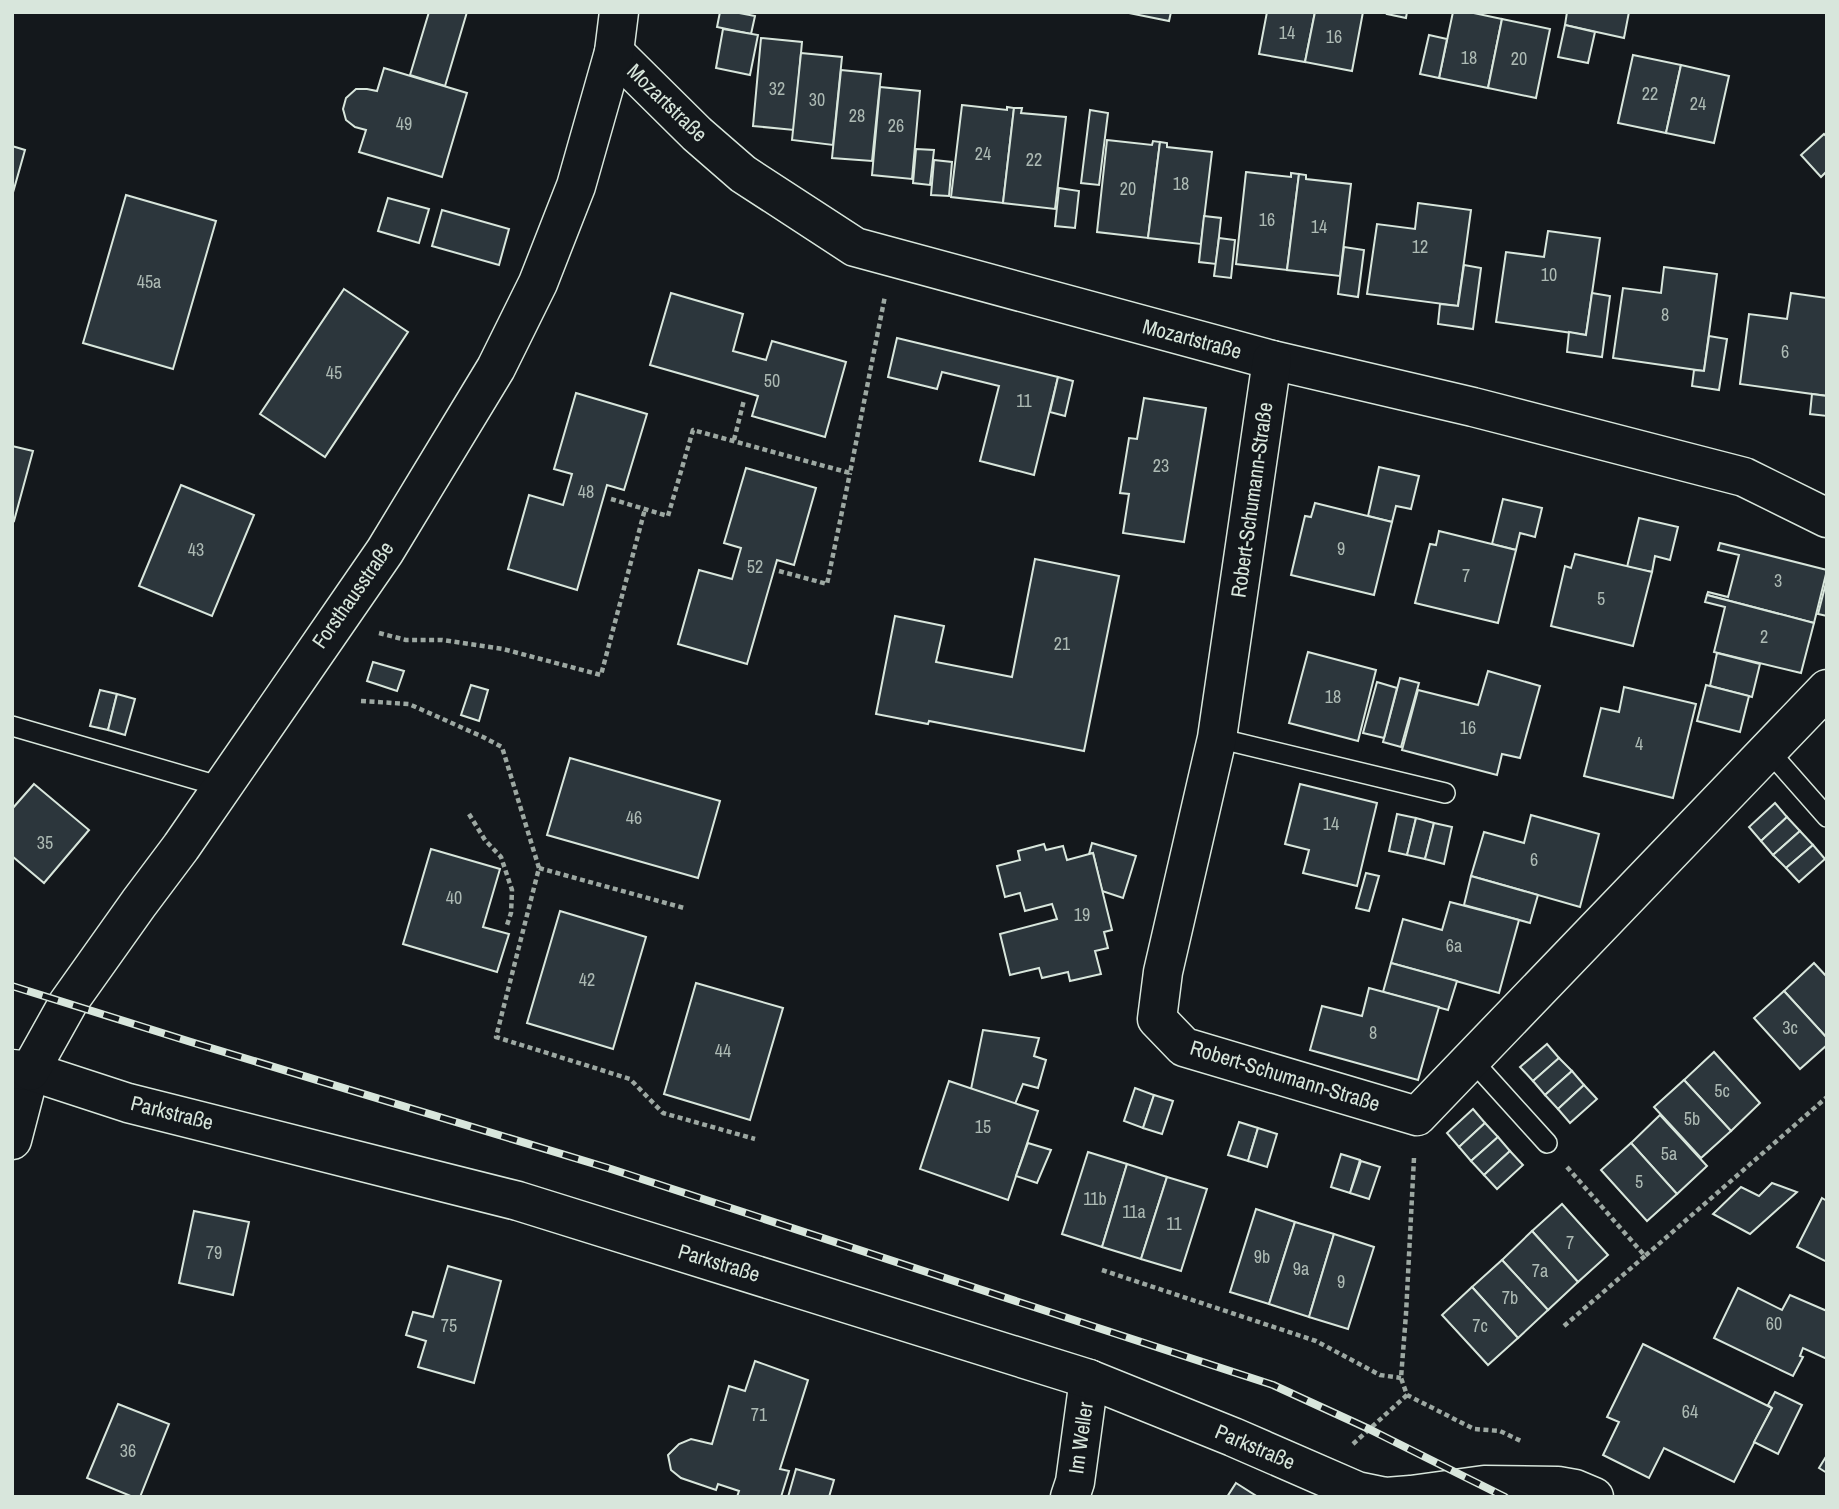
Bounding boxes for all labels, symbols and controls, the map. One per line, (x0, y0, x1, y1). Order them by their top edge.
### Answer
house number: 14 (1279, 20, 1295, 45)
house number: 16 (1326, 24, 1342, 49)
house number: 18 (1461, 45, 1477, 70)
house number: 20 (1511, 46, 1527, 71)
street label: Mozartstraße (621, 57, 714, 148)
house number: 32 (769, 76, 785, 101)
house number: 22 (1642, 81, 1658, 106)
house number: 30 (809, 87, 825, 112)
house number: 24 (1690, 91, 1706, 116)
house number: 28 (849, 103, 865, 128)
house number: 49 (396, 111, 412, 136)
house number: 26 (888, 113, 904, 138)
house number: 24 (975, 141, 991, 166)
house number: 22 (1026, 147, 1042, 172)
house number: 18 (1173, 171, 1189, 196)
house number: 20 (1120, 176, 1136, 201)
house number: 16 (1259, 207, 1275, 232)
house number: 14 (1311, 214, 1327, 239)
house number: 12 (1412, 234, 1428, 259)
house number: 10 (1541, 262, 1557, 287)
house number: 45a (137, 269, 161, 294)
house number: 8 (1661, 302, 1669, 327)
street label: Mozartstraße (1139, 311, 1245, 366)
house number: 6 (1781, 339, 1789, 364)
house number: 45 (326, 360, 342, 385)
house number: 50 (764, 368, 780, 393)
house number: 11 (1016, 388, 1032, 413)
street label: Robert-Schumann-Straße (1223, 400, 1280, 600)
house number: 23 (1153, 453, 1169, 478)
house number: 48 (578, 479, 594, 504)
street label: Forsthausstraße (305, 535, 400, 654)
house number: 9 (1337, 536, 1345, 561)
house number: 43 (188, 537, 204, 562)
house number: 52 (747, 554, 763, 579)
house number: 7 (1462, 563, 1470, 588)
house number: 3 (1774, 568, 1782, 593)
house number: 5 (1597, 586, 1605, 611)
house number: 2 (1760, 624, 1768, 649)
house number: 21 (1054, 631, 1071, 656)
house number: 18 (1325, 684, 1341, 709)
house number: 16 (1460, 715, 1476, 740)
house number: 4 (1635, 731, 1643, 756)
house number: 46 (626, 805, 642, 830)
house number: 14 (1323, 811, 1339, 836)
house number: 35 (37, 830, 53, 855)
house number: 6 (1530, 847, 1538, 872)
house number: 40 (446, 885, 462, 910)
house number: 19 (1074, 902, 1090, 927)
house number: 6a (1446, 933, 1462, 958)
house number: 42 (579, 967, 595, 992)
house number: 3c (1782, 1015, 1798, 1040)
house number: 8 (1369, 1020, 1377, 1045)
street label: Robert-Schumann-Straße (1187, 1033, 1384, 1118)
house number: 44 (715, 1038, 731, 1063)
house number: 5c (1714, 1078, 1730, 1103)
street label: Parkstraße (128, 1088, 216, 1137)
house number: 5b (1684, 1106, 1700, 1131)
house number: 15 (975, 1114, 991, 1139)
house number: 5a (1661, 1141, 1677, 1166)
house number: 5 (1635, 1169, 1643, 1194)
house number: 11b (1083, 1186, 1107, 1211)
house number: 11a (1122, 1199, 1146, 1224)
house number: 11 (1166, 1211, 1182, 1236)
house number: 7 (1566, 1230, 1574, 1255)
street label: Parkstraße (675, 1236, 764, 1289)
house number: 79 (206, 1240, 222, 1265)
house number: 9b (1254, 1244, 1270, 1269)
house number: 9a (1293, 1256, 1309, 1281)
house number: 7a (1532, 1258, 1548, 1283)
house number: 9 (1337, 1269, 1345, 1294)
house number: 7b (1502, 1285, 1518, 1310)
house number: 60 (1766, 1311, 1782, 1336)
house number: 75 (441, 1313, 457, 1338)
house number: 7c (1472, 1313, 1488, 1338)
house number: 64 (1682, 1399, 1698, 1424)
street label: Im Weller (1061, 1400, 1100, 1476)
house number: 71 (751, 1402, 768, 1427)
street label: Parkstraße (1211, 1417, 1300, 1476)
house number: 36 (120, 1438, 136, 1463)

